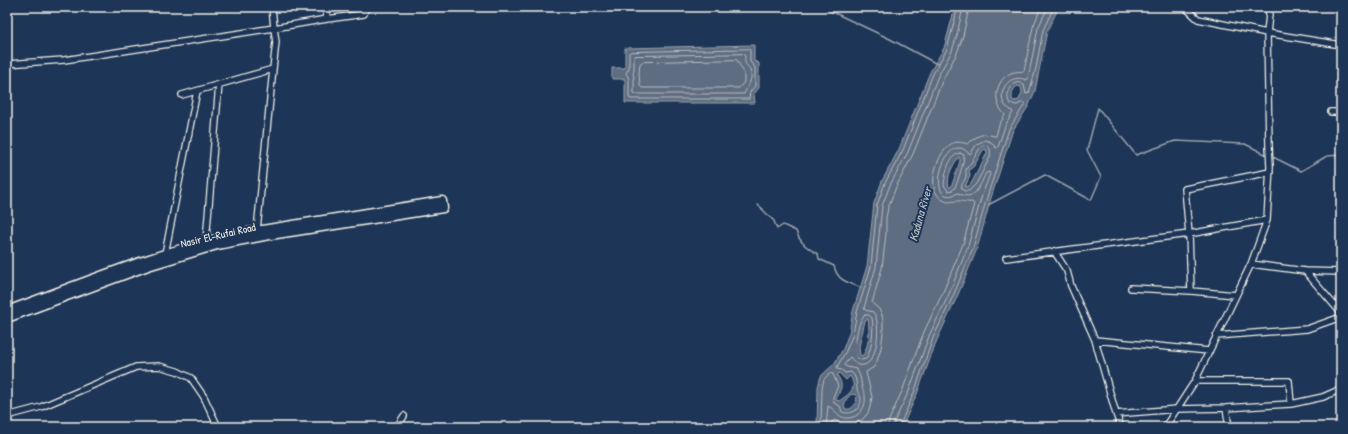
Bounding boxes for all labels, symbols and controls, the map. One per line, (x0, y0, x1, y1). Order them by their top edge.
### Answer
water label: Kaduna River (904, 184, 936, 243)
street label: Nasir El-Rufai Road (179, 219, 258, 250)

